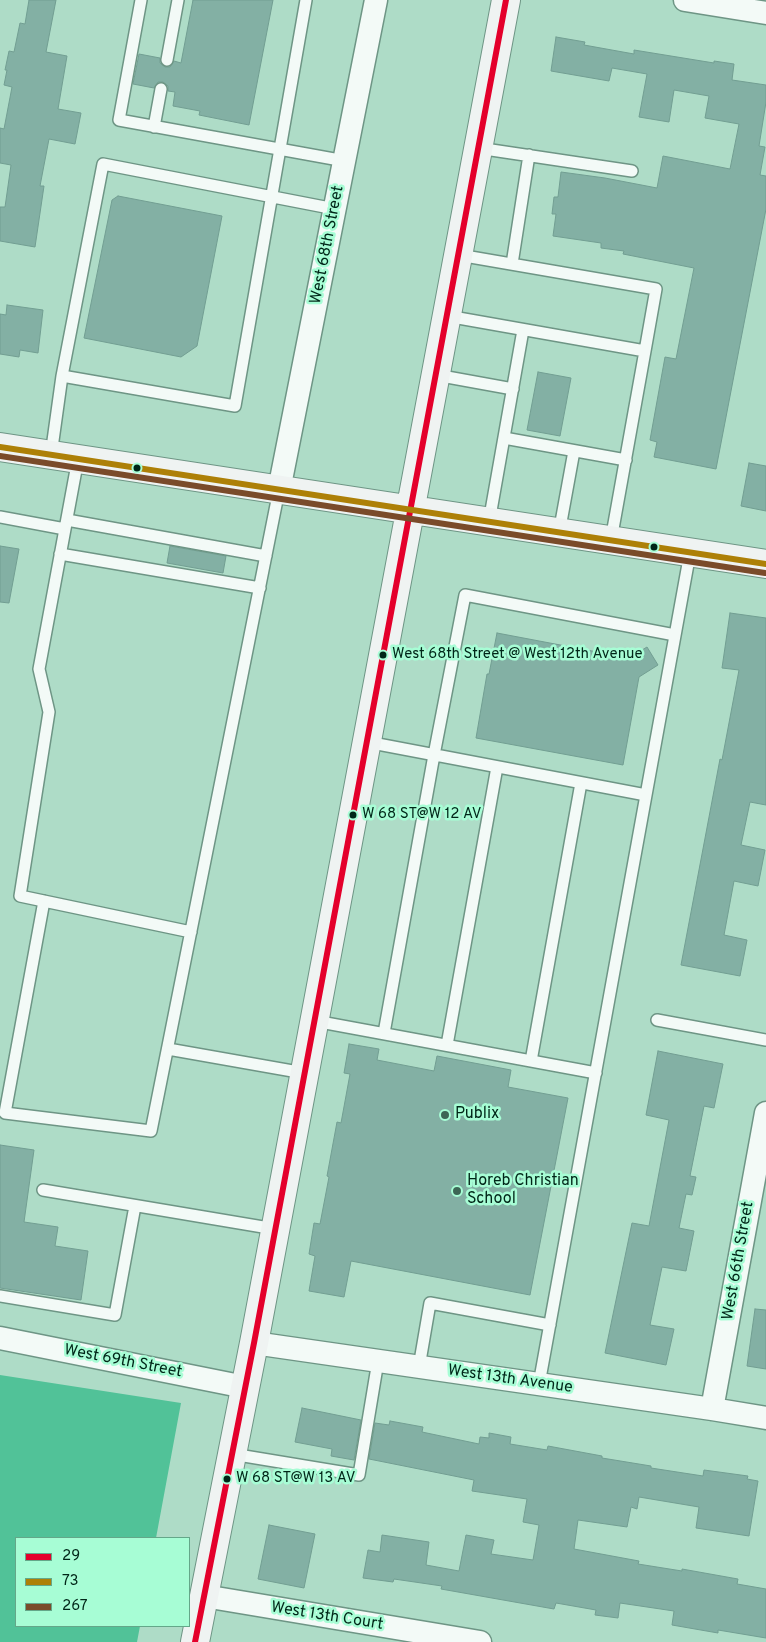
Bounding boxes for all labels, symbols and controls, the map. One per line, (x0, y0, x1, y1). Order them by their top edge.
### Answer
street label: West 68th Street (307, 184, 349, 306)
unlabelled marker (132, 463, 142, 473)
unlabelled marker (649, 542, 659, 552)
place label: West 68th Street @ West 12th Avenue (392, 646, 643, 664)
marker: West 68th Street @ West 12th Avenue (378, 650, 388, 660)
place label: W 68 ST@W 12 AV (362, 806, 482, 824)
marker: W 68 ST@W 12 AV (348, 810, 358, 820)
place label: Publix (455, 1105, 499, 1125)
marker: Publix (439, 1109, 451, 1121)
place label: Horeb Christian School (467, 1172, 579, 1210)
marker: Horeb Christian School (451, 1185, 463, 1197)
street label: West 66th Street (719, 1200, 759, 1322)
street label: West 69th Street (62, 1341, 184, 1383)
street label: West 13th Avenue (446, 1362, 574, 1398)
place label: W 68 ST@W 13 AV (236, 1470, 355, 1488)
marker: W 68 ST@W 13 AV (222, 1474, 232, 1484)
legend (15, 1537, 190, 1627)
text: 29 (62, 1547, 80, 1566)
text: 73 (62, 1572, 79, 1591)
text: 267 (62, 1597, 88, 1616)
street label: West 13th Court (269, 1599, 385, 1635)

